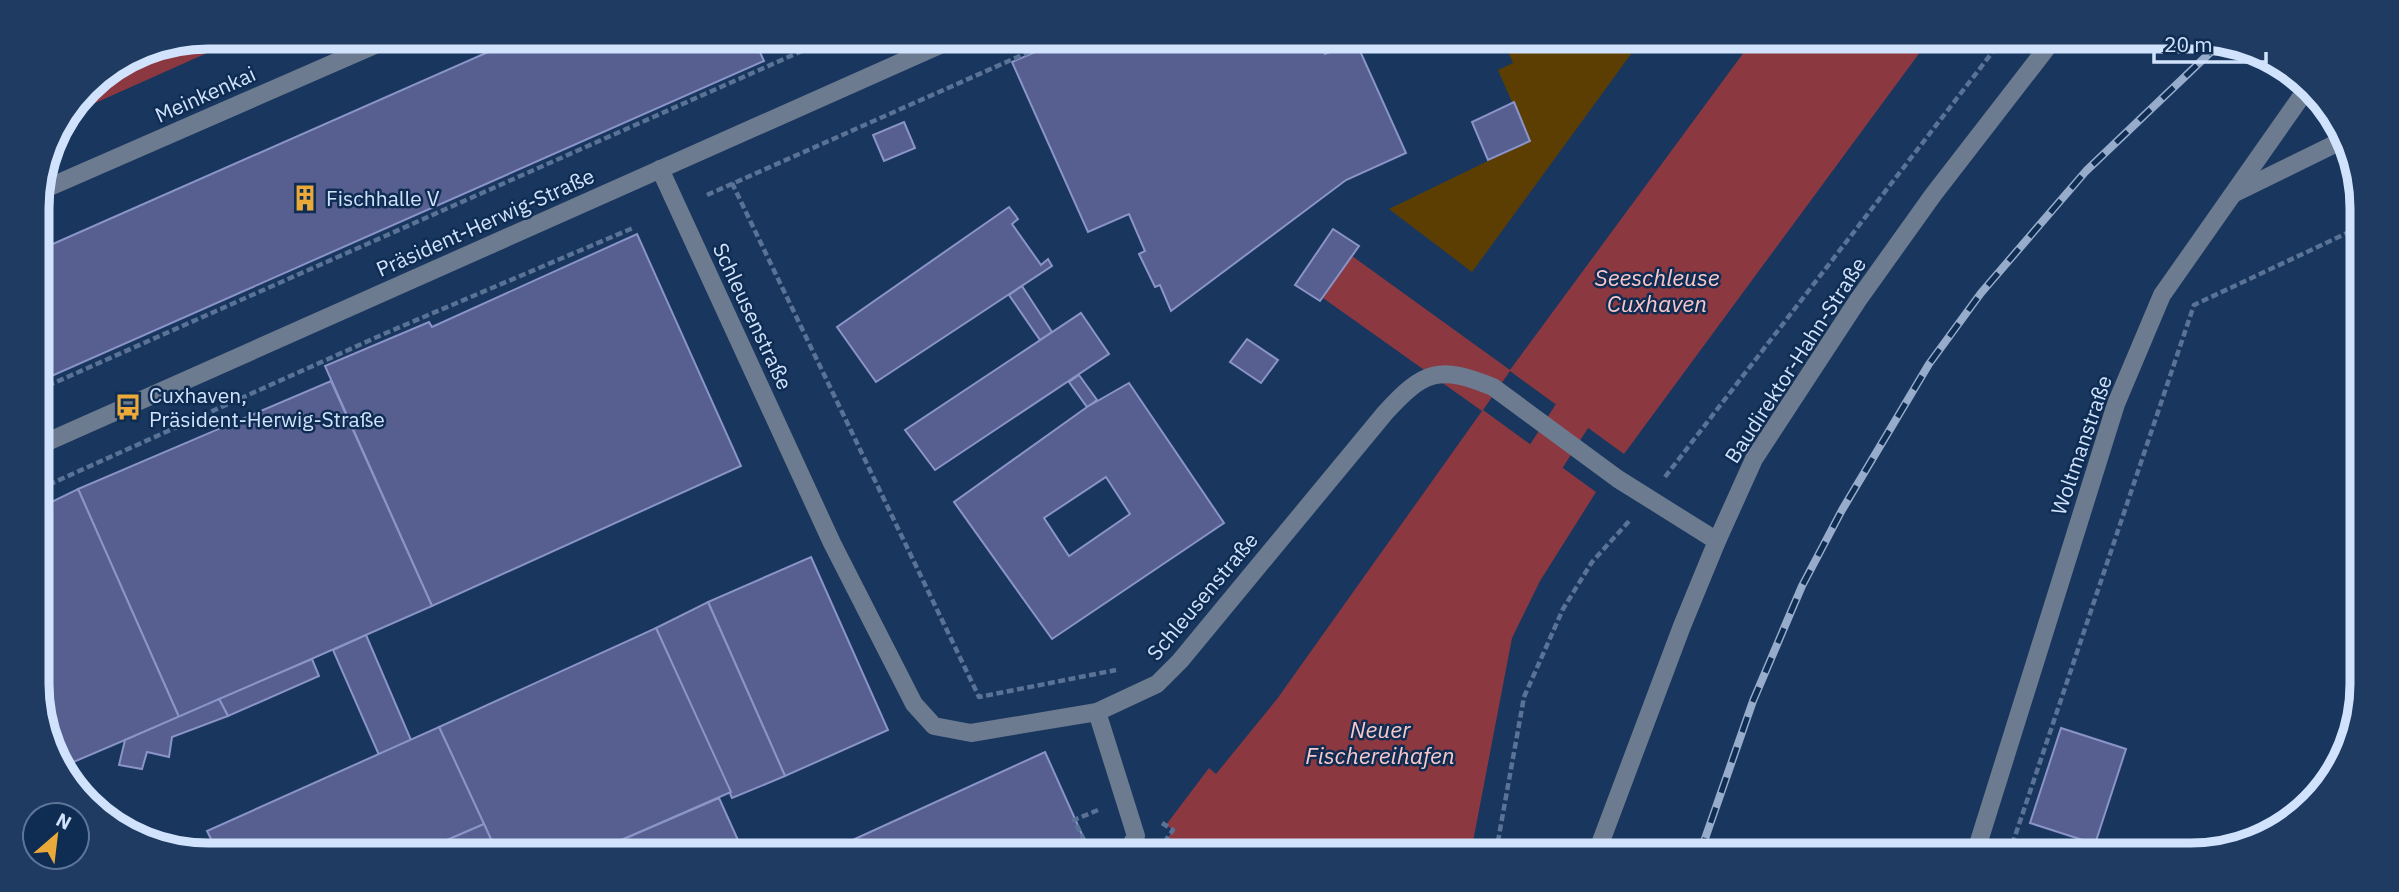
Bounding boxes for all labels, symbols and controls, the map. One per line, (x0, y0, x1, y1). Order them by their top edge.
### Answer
scale bar (2154, 21, 2266, 65)
text: 20 m (2164, 30, 2213, 58)
street label: Meinkenkai (150, 59, 260, 129)
street label: Präsident-Herwig-Straße (372, 161, 598, 283)
building icon: Fischhalle V (290, 183, 320, 213)
place label: Fischhalle V (326, 184, 440, 212)
street label: Schleusenstraße (707, 238, 799, 394)
street label: Baudirektor-Hahn-Straße (1718, 252, 1872, 468)
water label: Seeschleuse Cuxhaven (1594, 262, 1720, 318)
street label: Woltmanstraße (2044, 371, 2118, 519)
place label: Cuxhaven, Präsident-Herwig-Straße (149, 381, 385, 433)
bus stop icon: Cuxhaven, Präsident-Herwig-Straße (113, 392, 143, 422)
street label: Schleusenstraße (1140, 526, 1264, 666)
water label: Neuer Fischereihafen (1305, 714, 1455, 770)
north arrow (21, 801, 91, 871)
text: N (52, 807, 76, 835)

